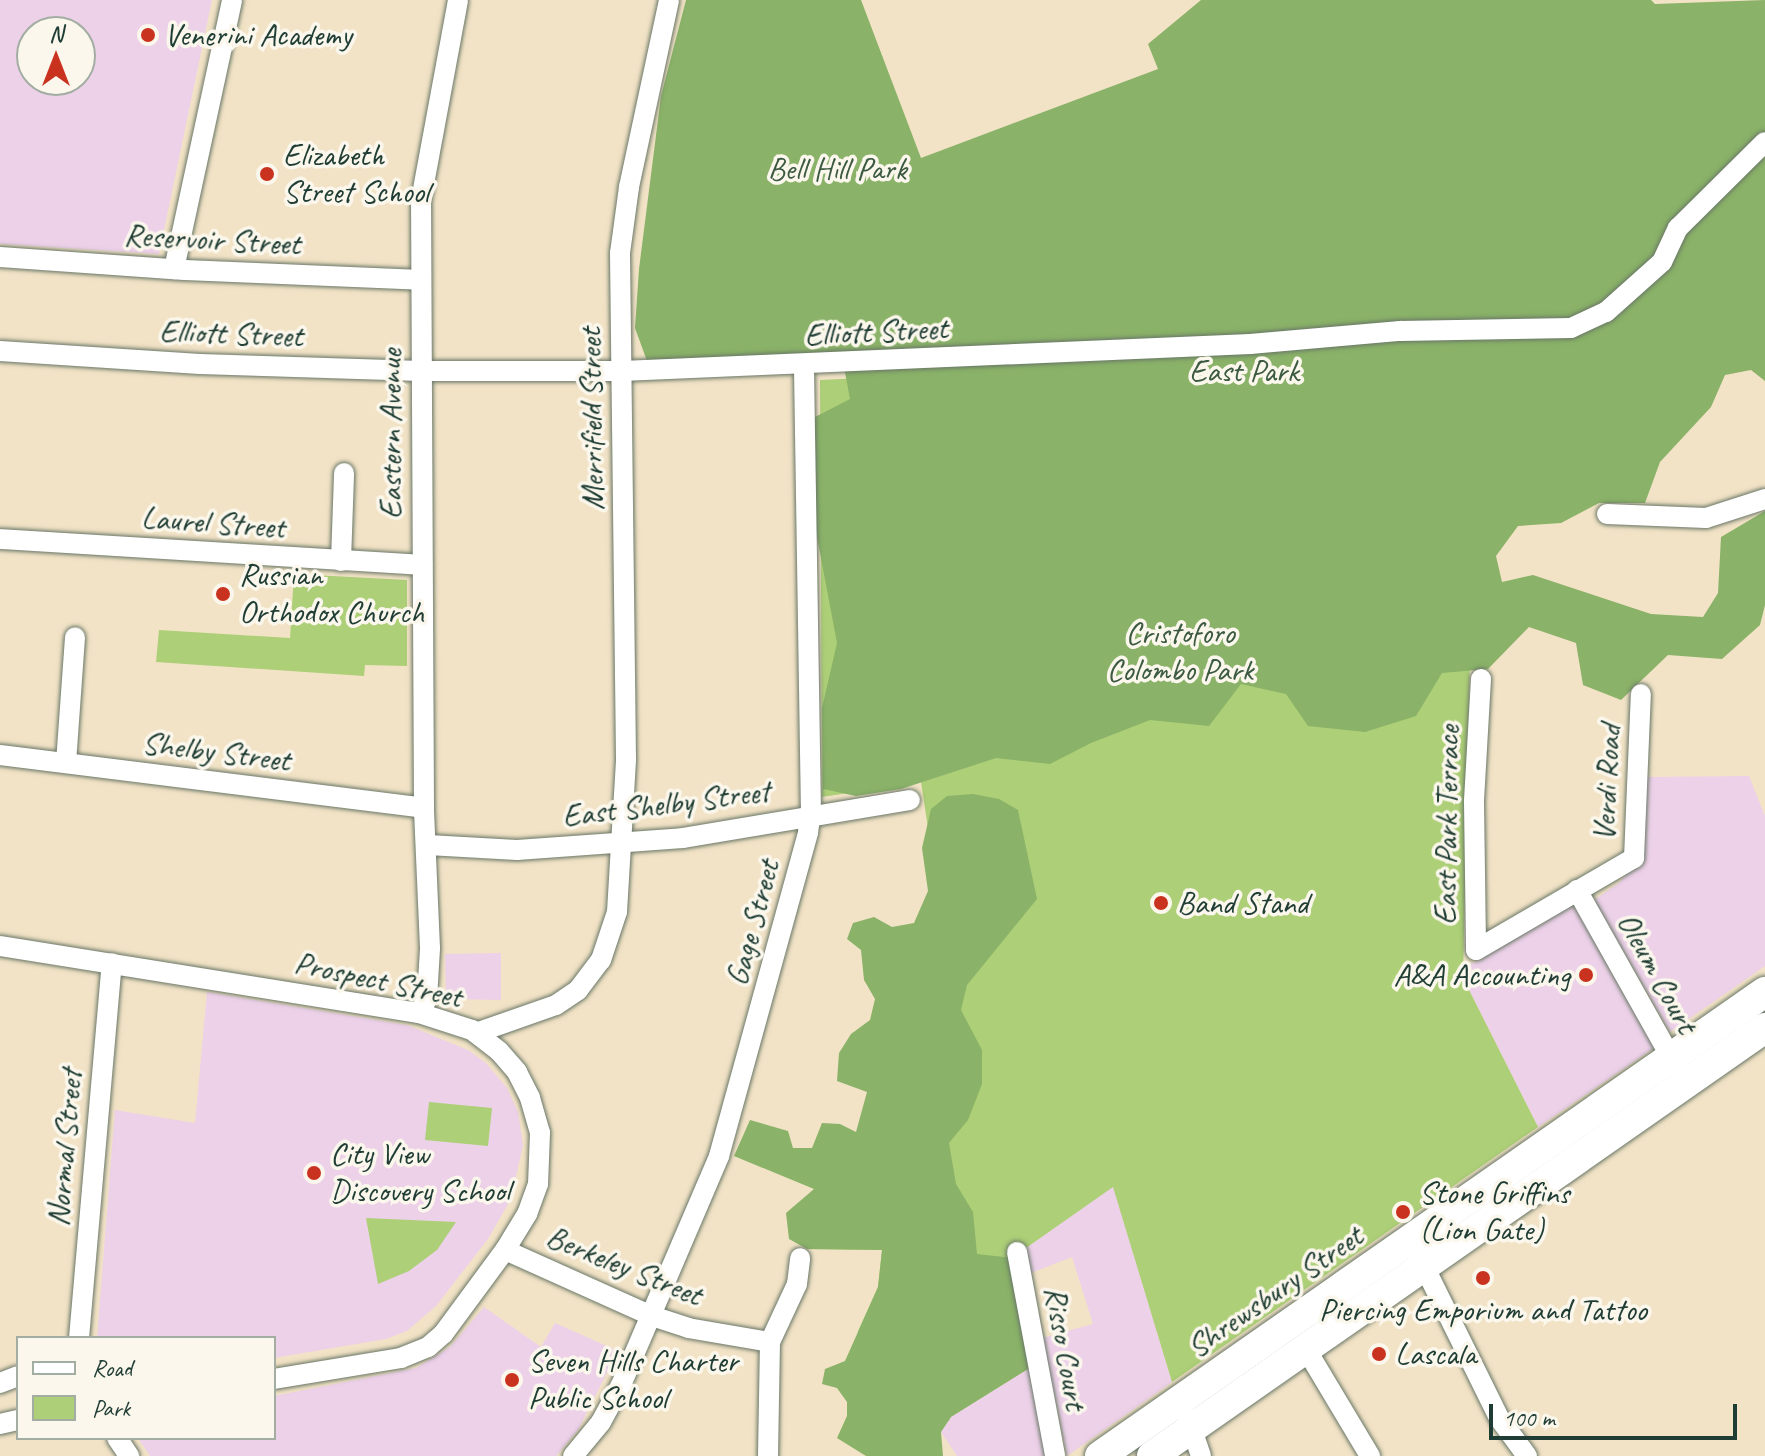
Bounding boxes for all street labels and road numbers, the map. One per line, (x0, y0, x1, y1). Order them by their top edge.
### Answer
street label: Reservoir Street (123, 216, 301, 264)
street label: Elliott Street (803, 309, 949, 355)
street label: Elliott Street (159, 312, 303, 356)
street label: Merrifield Street (571, 327, 613, 511)
street label: Eastern Avenue (372, 349, 410, 519)
street label: Laurel Street (140, 499, 286, 547)
street label: Shelby Street (140, 724, 292, 780)
street label: Verdi Road (1585, 724, 1629, 842)
street label: East Park Terrace (1426, 725, 1468, 925)
street label: East Shelby Street (560, 772, 772, 836)
street label: Gage Street (718, 856, 788, 990)
street label: Oleum Court (1608, 906, 1706, 1040)
street label: Prospect Street (291, 943, 465, 1017)
street label: Normal Street (39, 1068, 91, 1228)
street label: Berkeley Street (540, 1217, 708, 1315)
street label: Shrewsbury Street (1180, 1217, 1370, 1367)
street label: Risso Court (1035, 1283, 1095, 1413)

